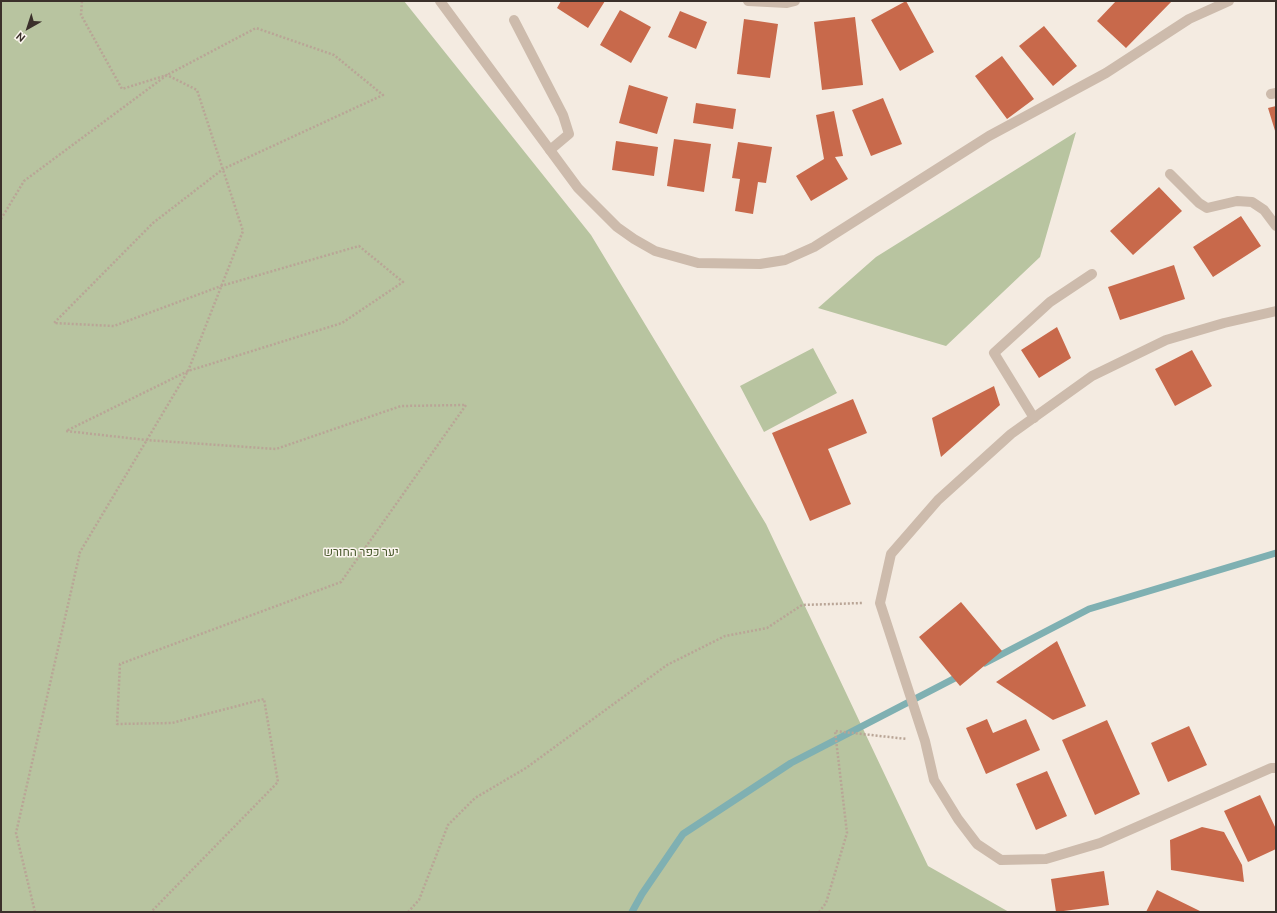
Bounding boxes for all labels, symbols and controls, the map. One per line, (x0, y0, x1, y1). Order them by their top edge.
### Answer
north arrow (8, 8, 48, 48)
text: N (13, 30, 27, 45)
park label: יער כפר החורש (323, 545, 399, 559)

